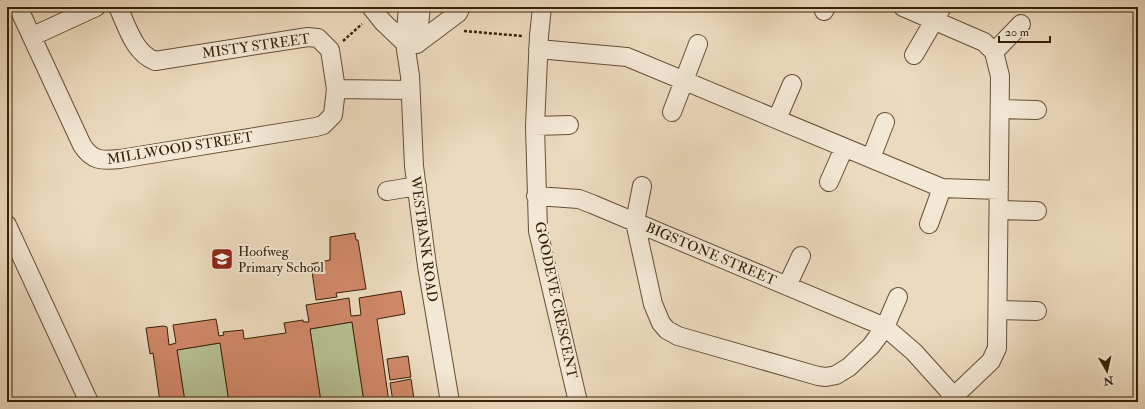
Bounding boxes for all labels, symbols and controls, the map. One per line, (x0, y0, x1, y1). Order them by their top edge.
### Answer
scale bar (999, 18, 1050, 44)
text: 20 m (1005, 25, 1030, 40)
street label: MISTY STREET (201, 30, 312, 62)
street label: MILLWOOD STREET (106, 128, 255, 168)
street label: WESTBANK ROAD (407, 174, 441, 303)
street label: BIGSTONE STREET (643, 219, 779, 289)
street label: GOODEVE CRESCENT (531, 220, 581, 381)
place label: Hoofweg Primary School (238, 243, 324, 277)
school or university icon: Hoofweg Primary School (209, 246, 235, 272)
north arrow (1087, 351, 1127, 391)
text: N (1101, 373, 1115, 388)

